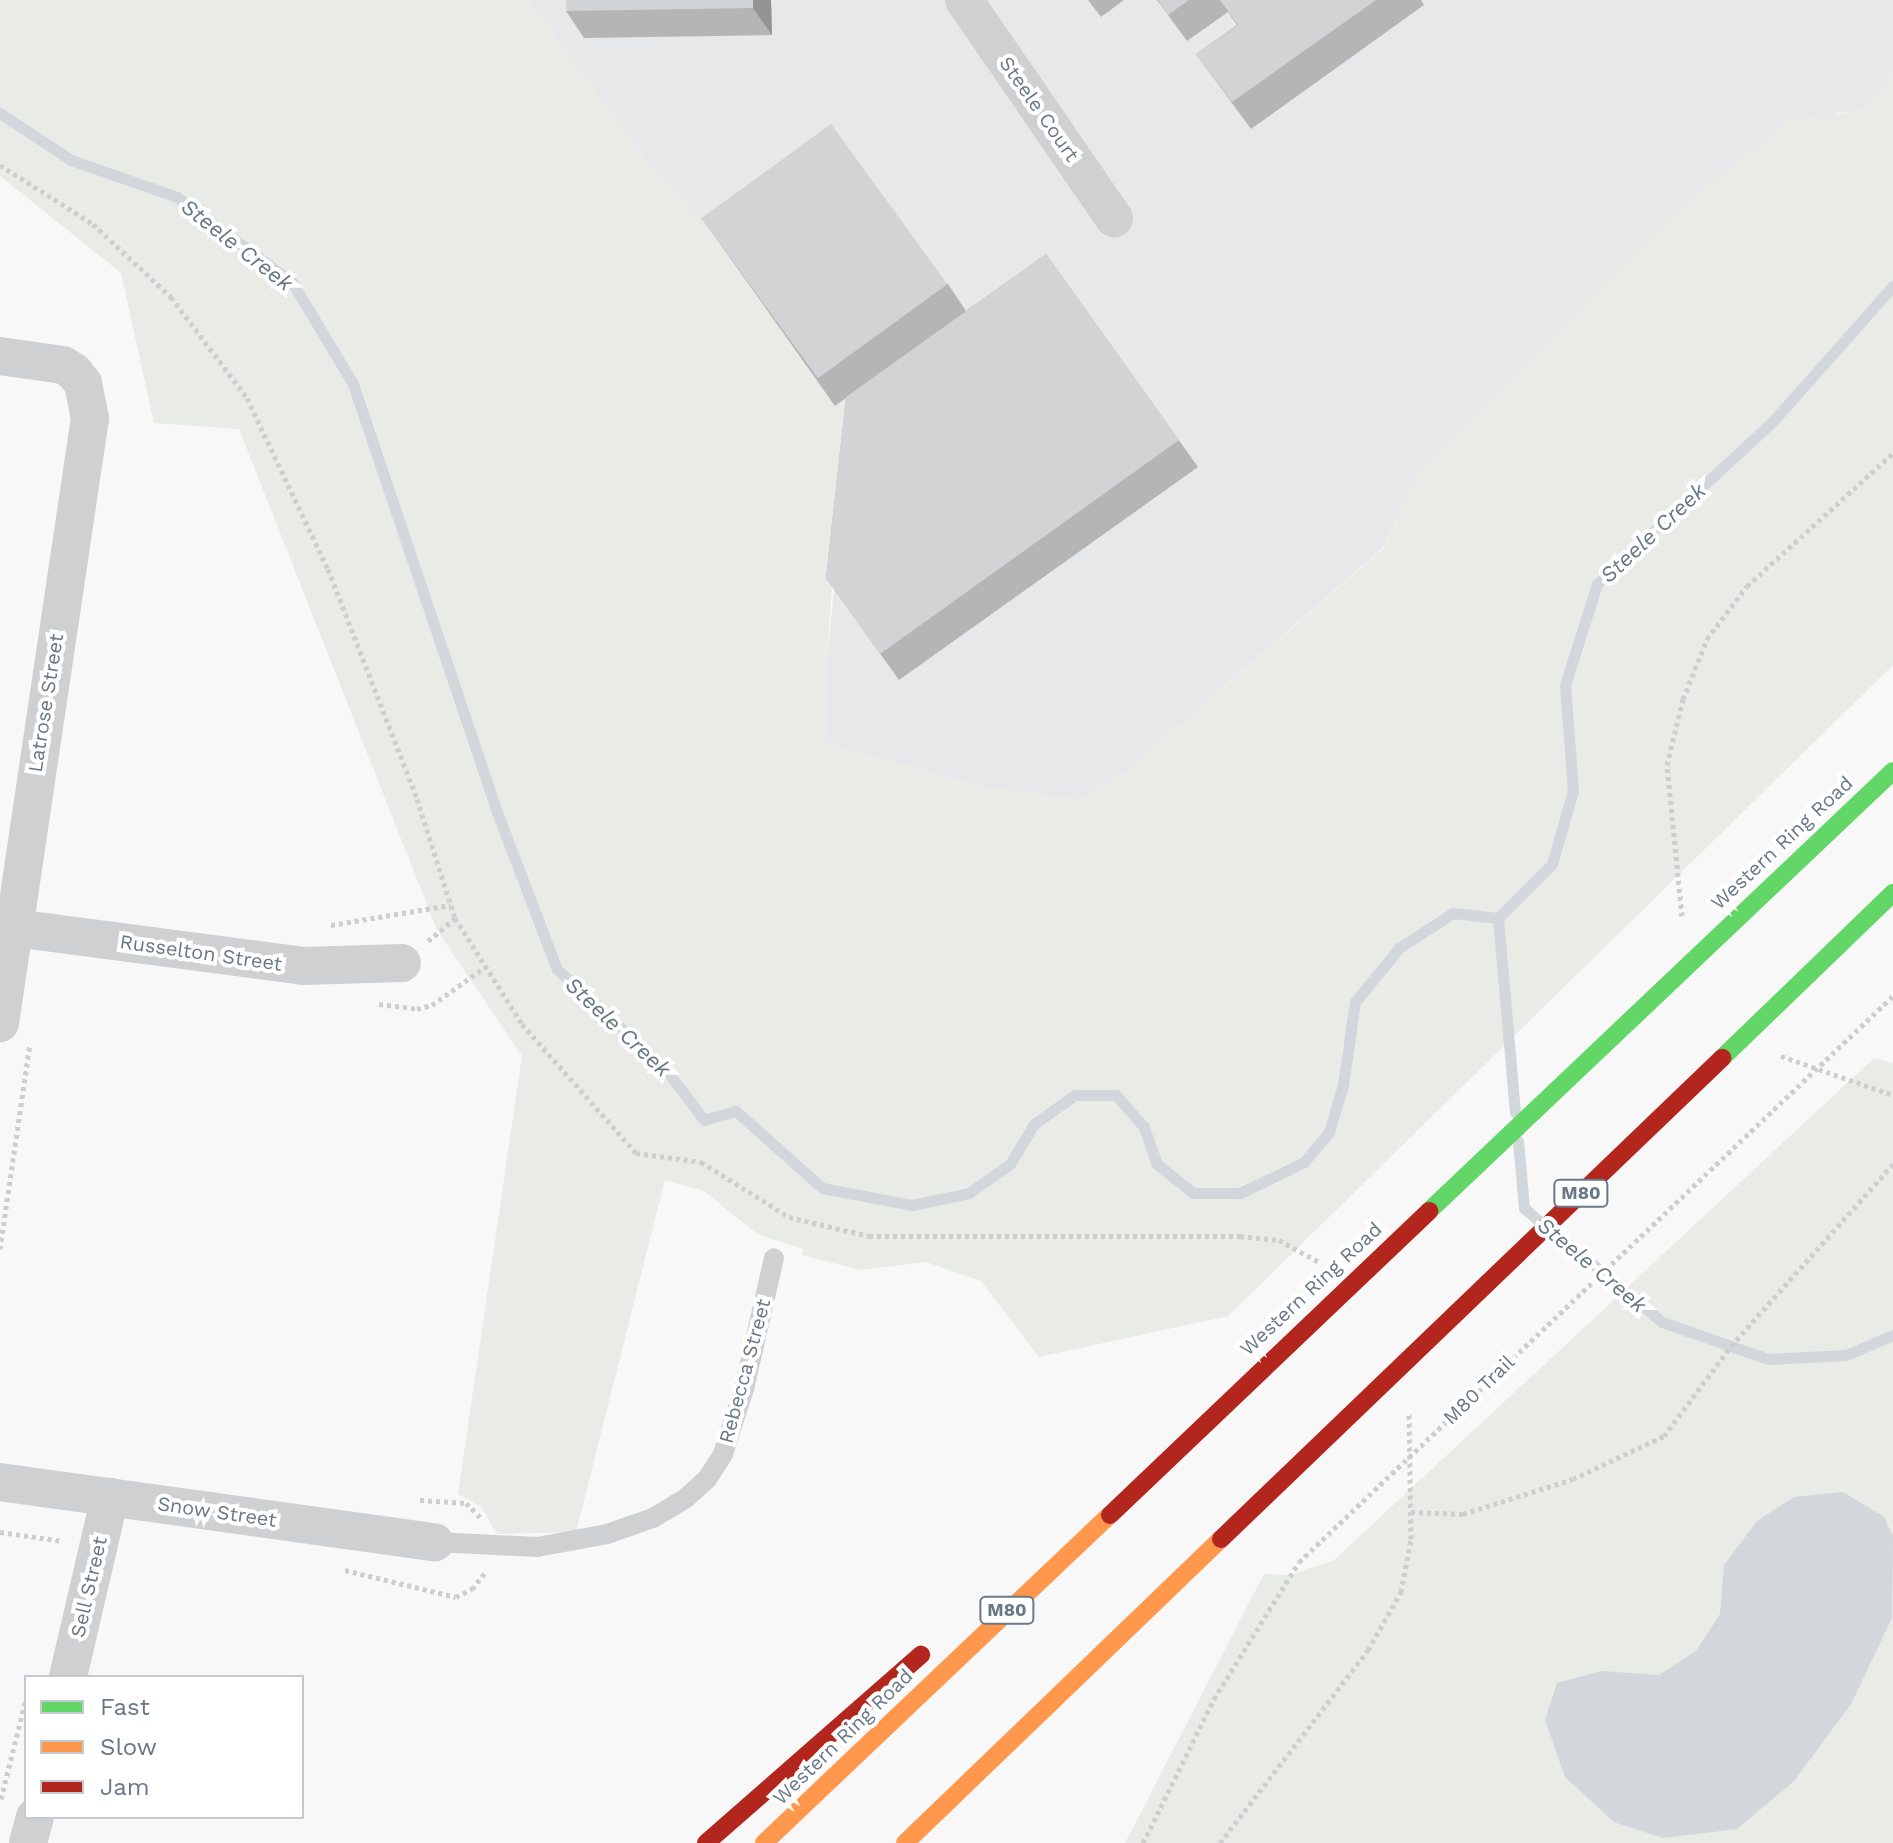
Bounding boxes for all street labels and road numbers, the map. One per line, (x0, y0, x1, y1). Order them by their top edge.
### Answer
street label: Steele Court (994, 52, 1084, 166)
street label: Latrose Street (23, 632, 69, 774)
street label: Western Ring Road (1706, 771, 1858, 915)
street label: Russelton Street (118, 930, 284, 976)
road number: M80 (1553, 1179, 1609, 1207)
street label: Western Ring Road (1235, 1217, 1387, 1361)
street label: Rebecca Street (714, 1296, 776, 1446)
street label: M80 Trail (1438, 1350, 1520, 1430)
street label: Snow Street (156, 1492, 278, 1532)
street label: Sell Street (66, 1534, 112, 1640)
road number: M80 (979, 1596, 1035, 1624)
street label: Western Ring Road (768, 1664, 918, 1810)

